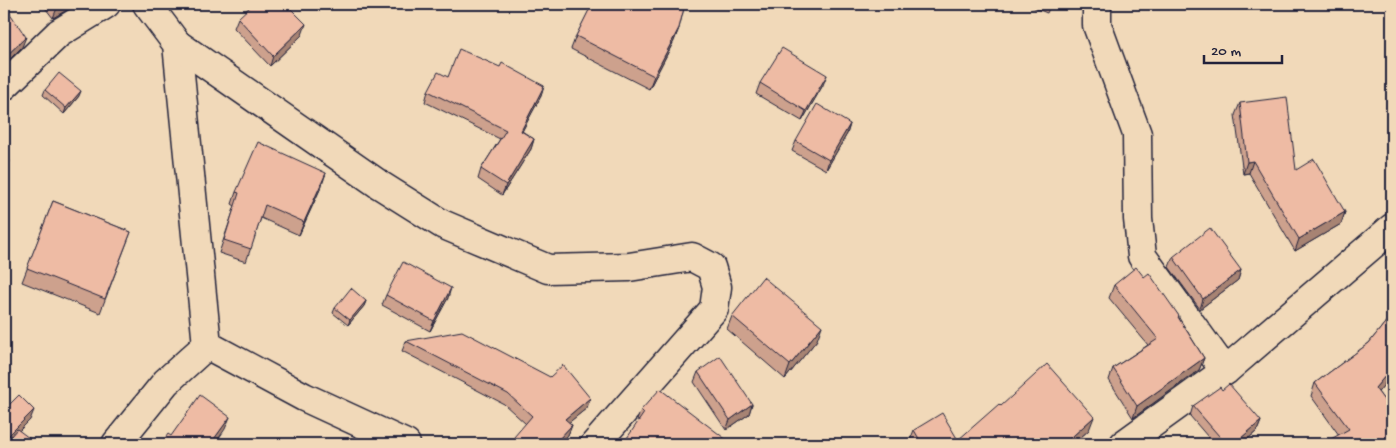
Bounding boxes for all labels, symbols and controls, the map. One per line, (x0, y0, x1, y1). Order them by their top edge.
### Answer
scale bar (1204, 32, 1281, 64)
text: 20 m (1211, 43, 1241, 61)

